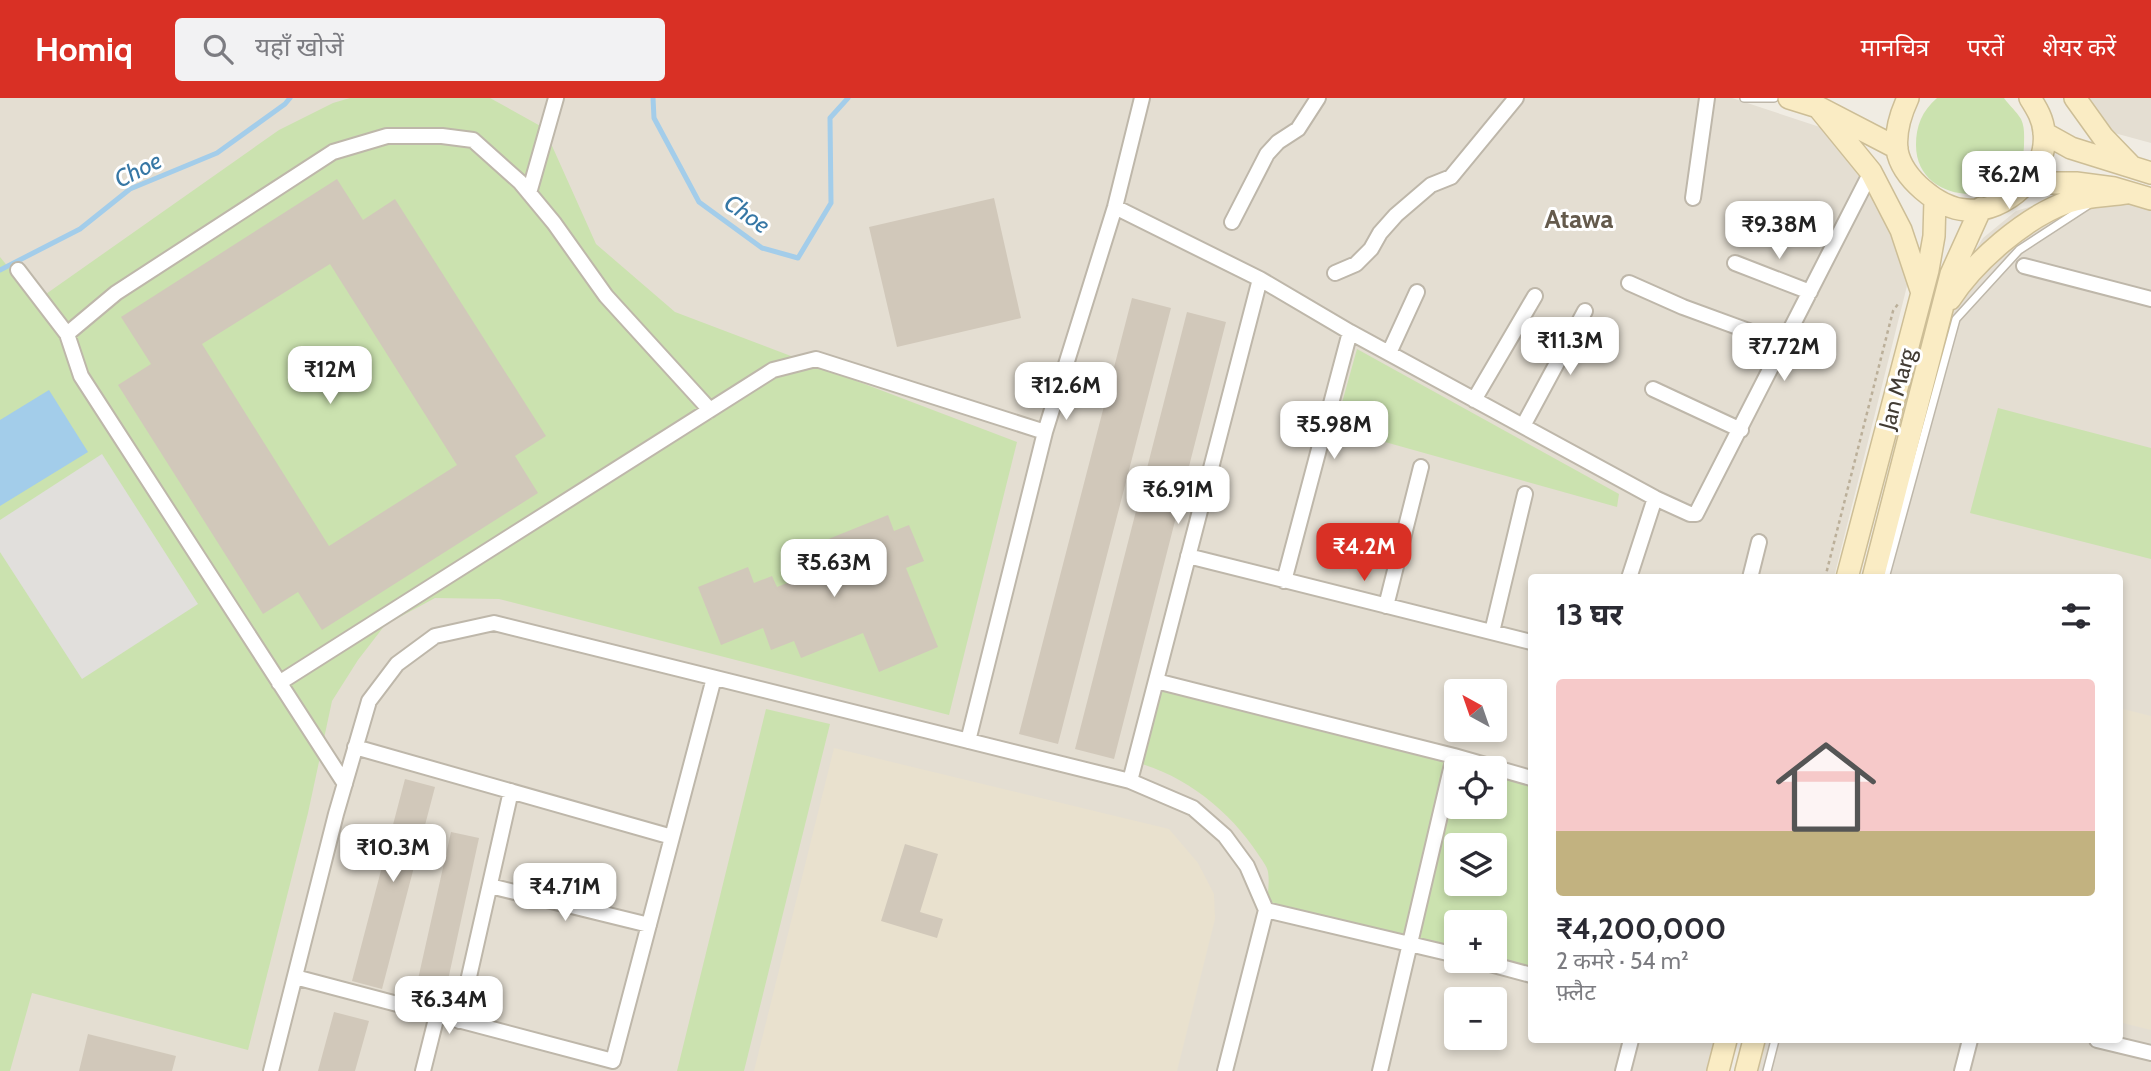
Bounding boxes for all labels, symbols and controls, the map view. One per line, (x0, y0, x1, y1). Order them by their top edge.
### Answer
search box (175, 18, 665, 81)
text: Homiq (35, 29, 133, 69)
icon: search (199, 30, 237, 68)
text: यहाँ खोजें (255, 31, 344, 63)
text: मानचित्र (1861, 33, 1929, 62)
text: परतें (1967, 33, 2004, 62)
text: शेयर करें (2042, 33, 2116, 62)
water label: Choe (109, 146, 166, 194)
pin: ₹6.2M (1960, 152, 2058, 211)
text: ₹6.2M (1978, 160, 2040, 188)
water label: Choe (719, 188, 776, 240)
pin: ₹9.38M (1722, 202, 1836, 261)
district label: Atawa (1545, 203, 1613, 235)
text: ₹9.38M (1741, 210, 1817, 238)
pin: ₹11.3M (1513, 317, 1627, 377)
pin: ₹7.72M (1727, 324, 1841, 383)
text: ₹11.3M (1537, 326, 1603, 354)
text: ₹7.72M (1748, 332, 1820, 360)
street label: Jan Marg (1872, 345, 1921, 434)
pin: ₹12M (289, 346, 371, 406)
text: ₹12M (304, 355, 356, 383)
pin: ₹12.6M (1009, 362, 1123, 422)
text: ₹12.6M (1031, 371, 1101, 399)
pin: ₹5.98M (1277, 402, 1391, 461)
text: ₹5.98M (1296, 410, 1372, 438)
pin: ₹6.91M (1121, 466, 1235, 526)
text: ₹6.91M (1143, 475, 1213, 503)
pin: ₹4.2M (1315, 524, 1413, 583)
text: ₹4.2M (1332, 532, 1396, 560)
pin: ₹5.63M (777, 540, 891, 599)
text: ₹5.63M (797, 548, 871, 576)
text: 13 घर (1556, 596, 1623, 633)
icon: filters (2057, 597, 2095, 635)
north arrow (1444, 679, 1507, 742)
map controls (1444, 679, 1507, 1050)
icon: home (1763, 724, 1889, 850)
button: locate (1444, 756, 1507, 819)
pin: ₹10.3M (336, 824, 450, 884)
text: ₹10.3M (356, 833, 430, 861)
button: layers (1444, 833, 1507, 896)
pin: ₹4.71M (508, 864, 622, 923)
text: ₹4.71M (529, 872, 601, 900)
button: + (1444, 910, 1507, 973)
text: ₹4,200,000 (1556, 910, 1726, 947)
text: 2 कमरे · 54 m² (1556, 947, 1689, 975)
pin: ₹6.34M (392, 976, 506, 1036)
text: फ़्लैट (1556, 978, 1596, 1006)
text: ₹6.34M (411, 985, 487, 1013)
button: − (1444, 987, 1507, 1050)

